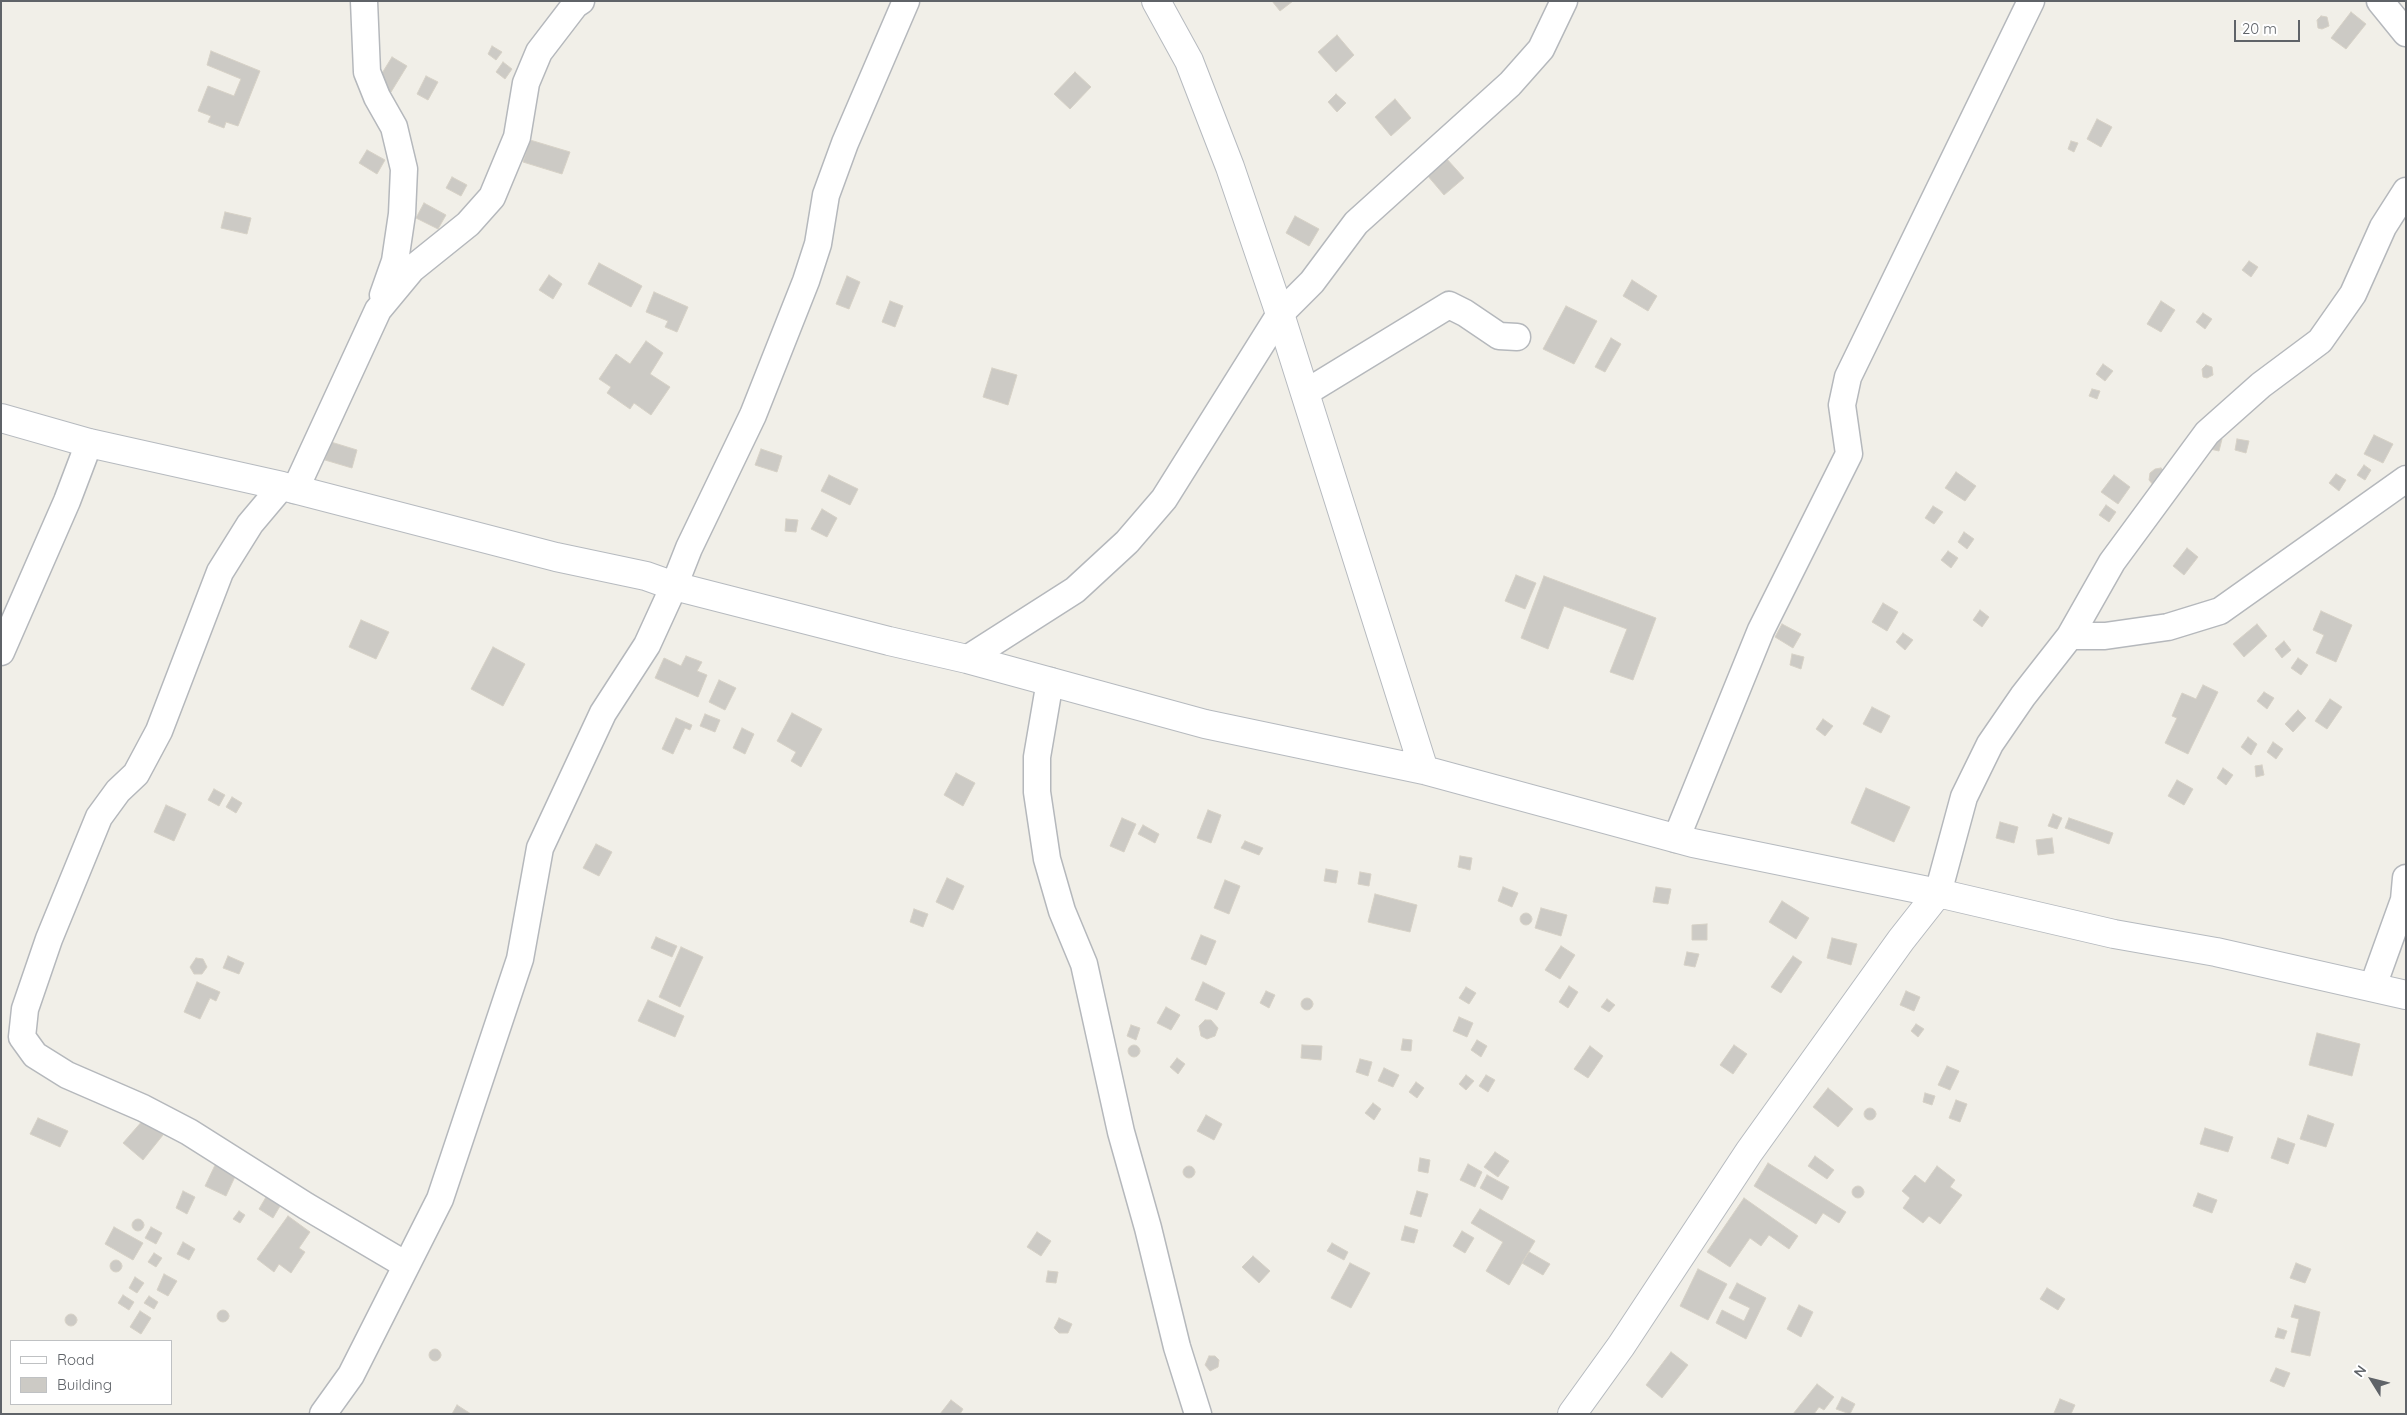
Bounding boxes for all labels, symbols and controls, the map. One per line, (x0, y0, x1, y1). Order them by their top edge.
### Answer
scale bar (2237, 10, 2303, 42)
text: 20 m (2242, 19, 2277, 38)
legend (10, 1340, 172, 1405)
text: Road (57, 1350, 94, 1369)
north arrow (2347, 1355, 2397, 1405)
text: N (2350, 1362, 2370, 1381)
text: Building (57, 1375, 112, 1394)

